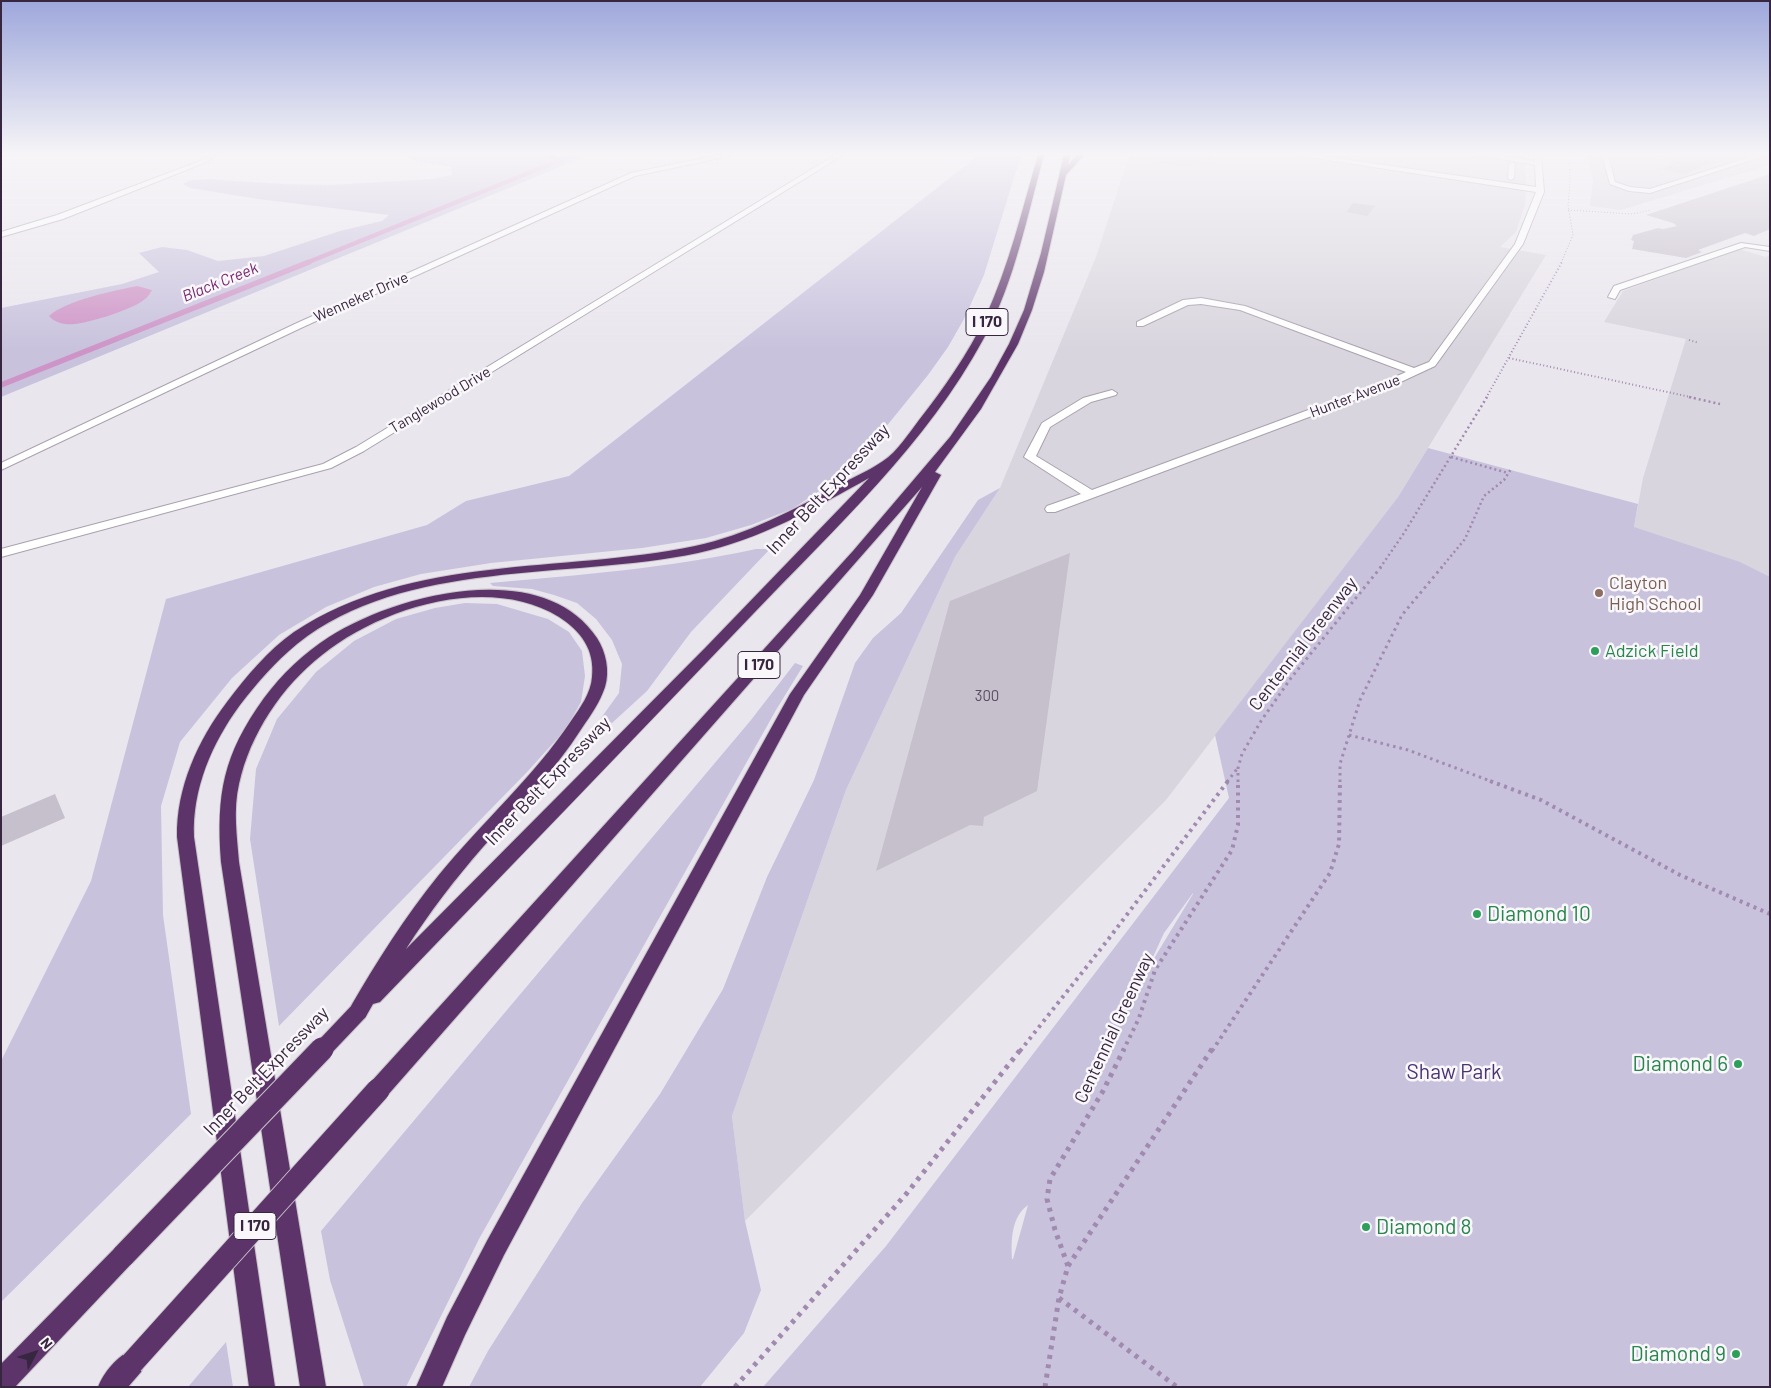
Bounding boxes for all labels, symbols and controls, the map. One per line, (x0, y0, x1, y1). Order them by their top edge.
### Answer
water label: Black Creek (179, 258, 261, 306)
street label: Wenneker Drive (311, 268, 411, 326)
road number: I 170 (966, 308, 1008, 336)
street label: Tanglewood Drive (386, 363, 494, 437)
street label: Hunter Avenue (1307, 371, 1403, 421)
street label: Inner Belt Expressway (762, 419, 894, 559)
place label: Clayton High School (1609, 572, 1702, 614)
street label: Centennial Greenway (1244, 573, 1362, 715)
marker: Clayton High School (1593, 587, 1605, 599)
place label: Adzick Field (1605, 640, 1698, 662)
marker: Adzick Field (1589, 645, 1601, 657)
road number: I 170 (738, 652, 780, 678)
house number: 300 (975, 687, 999, 705)
street label: Inner Belt Expressway (481, 712, 615, 850)
place label: Diamond 10 (1487, 901, 1591, 927)
marker: Diamond 10 (1471, 908, 1483, 920)
street label: Centennial Greenway (1070, 949, 1158, 1107)
street label: Inner Belt Expressway (199, 1002, 333, 1140)
place label: Diamond 6 (1633, 1051, 1728, 1077)
marker: Diamond 6 (1732, 1058, 1744, 1070)
park label: Shaw Park (1407, 1059, 1501, 1085)
road number: I 170 (234, 1212, 276, 1240)
place label: Diamond 8 (1376, 1214, 1472, 1240)
marker: Diamond 8 (1360, 1221, 1372, 1233)
north arrow (10, 1328, 60, 1378)
text: N (37, 1334, 56, 1352)
place label: Diamond 9 (1630, 1341, 1726, 1367)
marker: Diamond 9 (1730, 1348, 1742, 1360)

